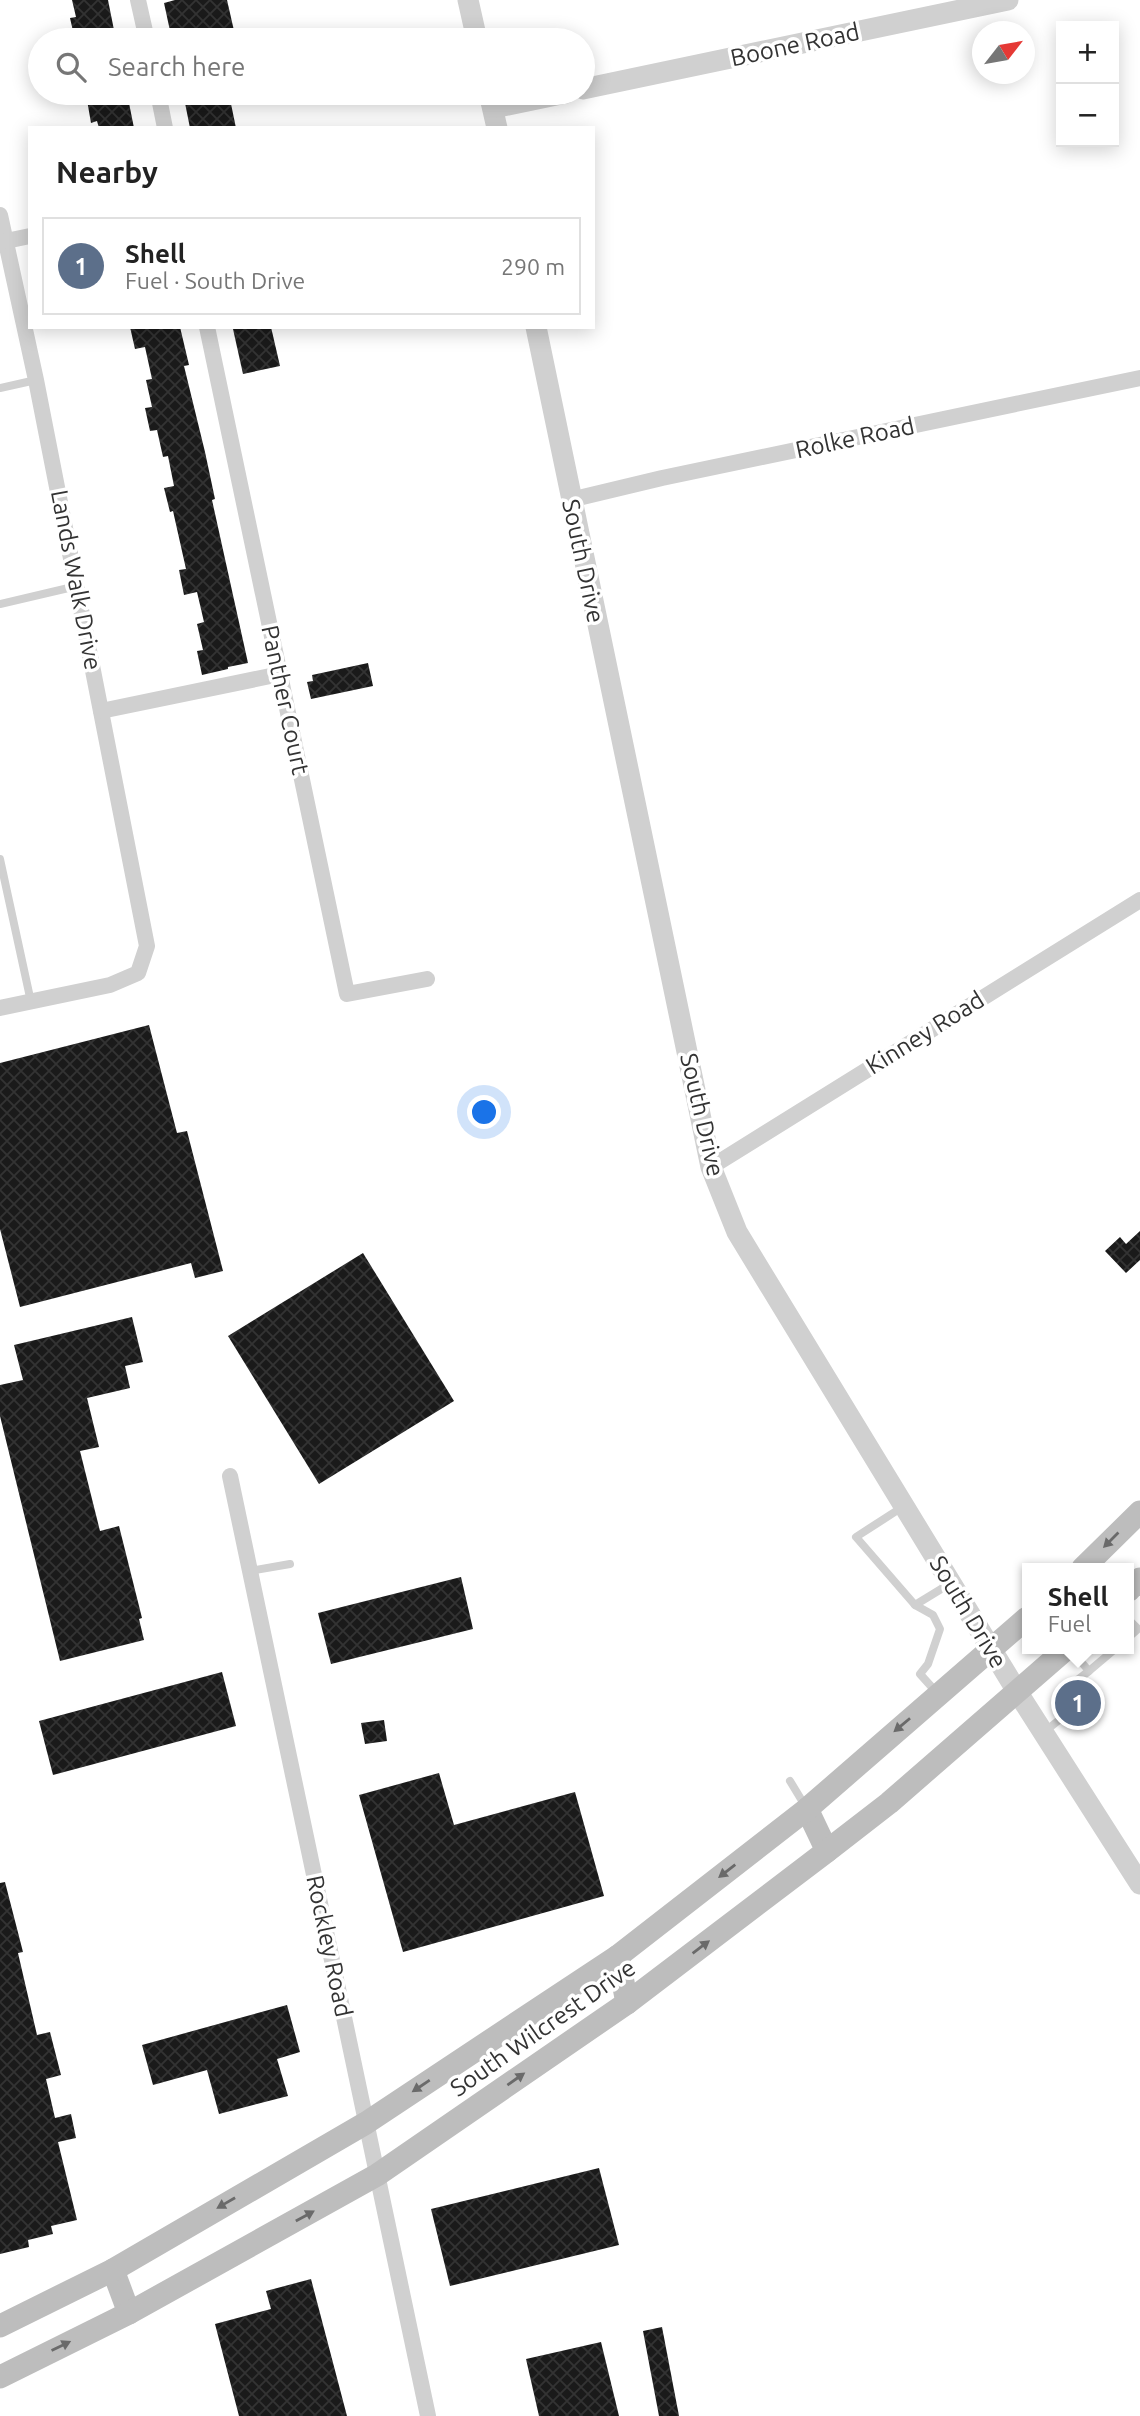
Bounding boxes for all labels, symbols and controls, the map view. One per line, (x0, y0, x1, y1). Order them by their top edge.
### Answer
street label: Boone Road (728, 18, 862, 71)
north arrow (972, 21, 1035, 84)
map controls (1056, 21, 1119, 147)
button: + (1056, 21, 1119, 84)
search box (28, 28, 595, 105)
icon: search (52, 48, 90, 86)
text: Search here (108, 52, 245, 81)
button: − (1056, 84, 1119, 147)
text: Nearby (56, 155, 158, 189)
text: Shell (125, 239, 186, 268)
text: 1 (75, 254, 87, 279)
text: 290 m (501, 254, 565, 279)
text: Fuel · South Drive (125, 268, 305, 293)
street label: Rolke Road (793, 412, 917, 463)
street label: Lands Walk Drive (46, 488, 107, 672)
street label: South Drive (557, 497, 610, 625)
street label: Panther Court (256, 623, 315, 778)
street label: Kinney Road (861, 986, 989, 1080)
street label: South Drive (675, 1051, 730, 1179)
your location (467, 1095, 501, 1129)
one-way arrow (1104, 1531, 1120, 1548)
street label: South Drive (924, 1551, 1012, 1673)
popup (1022, 1563, 1134, 1654)
text: Shell (1048, 1582, 1108, 1611)
text: Fuel (1048, 1611, 1091, 1636)
pin: 1 (1055, 1677, 1101, 1729)
one-way arrow (893, 1717, 910, 1732)
one-way arrow (718, 1863, 736, 1877)
street label: Rockley Road (301, 1873, 358, 2019)
one-way arrow (692, 1940, 710, 1954)
street label: South Wilcrest Drive (445, 1954, 640, 2102)
one-way arrow (507, 2072, 525, 2086)
one-way arrow (412, 2079, 430, 2093)
one-way arrow (216, 2197, 236, 2209)
one-way arrow (295, 2210, 314, 2222)
one-way arrow (51, 2341, 71, 2352)

